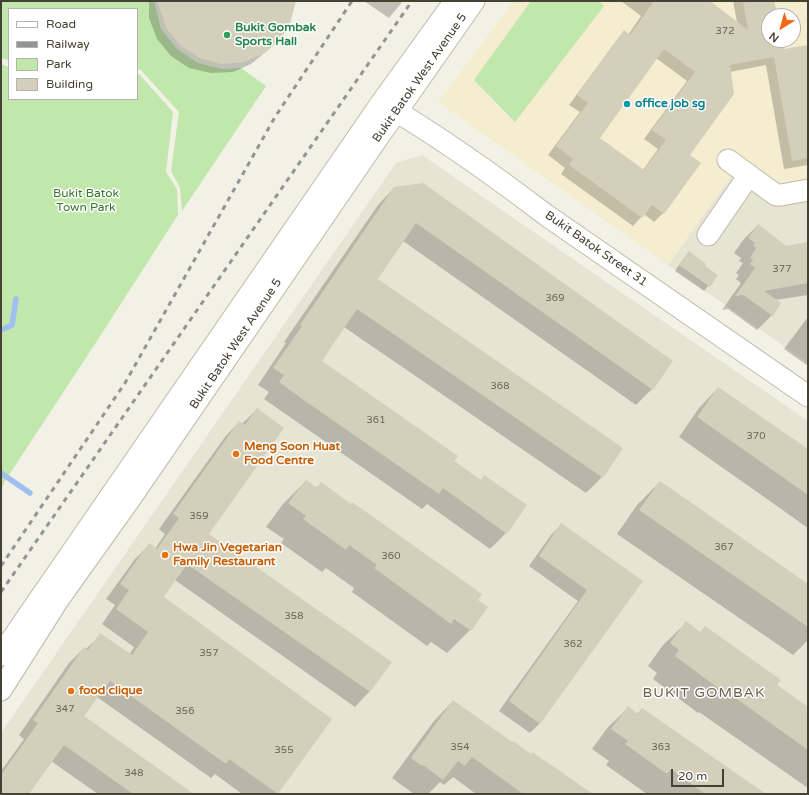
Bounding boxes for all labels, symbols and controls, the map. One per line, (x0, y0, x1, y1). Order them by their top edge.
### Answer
legend (8, 8, 138, 100)
north arrow (761, 8, 801, 48)
street label: Bukit Batok West Avenue 5 (370, 11, 470, 145)
text: Road (46, 17, 76, 31)
place label: Bukit Gombak Sports Hall (235, 21, 316, 49)
house number: 372 (716, 25, 734, 37)
text: N (767, 29, 782, 45)
marker: Bukit Gombak Sports Hall (222, 30, 232, 40)
text: Railway (46, 37, 90, 51)
text: Park (46, 57, 72, 71)
text: Building (46, 77, 93, 91)
place label: office job sg (635, 97, 705, 111)
marker: office job sg (622, 99, 632, 109)
park label: Bukit Batok Town Park (53, 187, 119, 215)
street label: Bukit Batok Street 31 (542, 208, 650, 290)
house number: 377 (773, 263, 791, 275)
street label: Bukit Batok West Avenue 5 (187, 276, 285, 412)
house number: 369 (546, 292, 564, 304)
house number: 368 (491, 380, 509, 392)
house number: 361 (367, 414, 385, 426)
house number: 370 (747, 430, 765, 442)
place label: Meng Soon Huat Food Centre (244, 440, 340, 468)
marker: Meng Soon Huat Food Centre (231, 449, 241, 459)
house number: 359 (190, 510, 208, 522)
place label: Hwa Jin Vegetarian Family Restaurant (173, 541, 282, 569)
house number: 367 (715, 541, 733, 553)
marker: Hwa Jin Vegetarian Family Restaurant (160, 550, 170, 560)
house number: 360 (382, 550, 400, 562)
house number: 358 (285, 610, 303, 622)
house number: 362 (564, 638, 582, 650)
house number: 357 (200, 647, 218, 659)
place label: food clique (79, 684, 143, 698)
district label: BUKIT GOMBAK (643, 685, 765, 701)
marker: food clique (66, 686, 76, 696)
house number: 347 (56, 703, 74, 715)
house number: 356 (176, 705, 194, 717)
house number: 354 (451, 741, 469, 753)
house number: 363 (652, 741, 670, 753)
house number: 355 (275, 744, 293, 756)
scale bar (673, 761, 726, 787)
house number: 348 (125, 767, 143, 779)
text: 20 m (678, 769, 707, 783)

